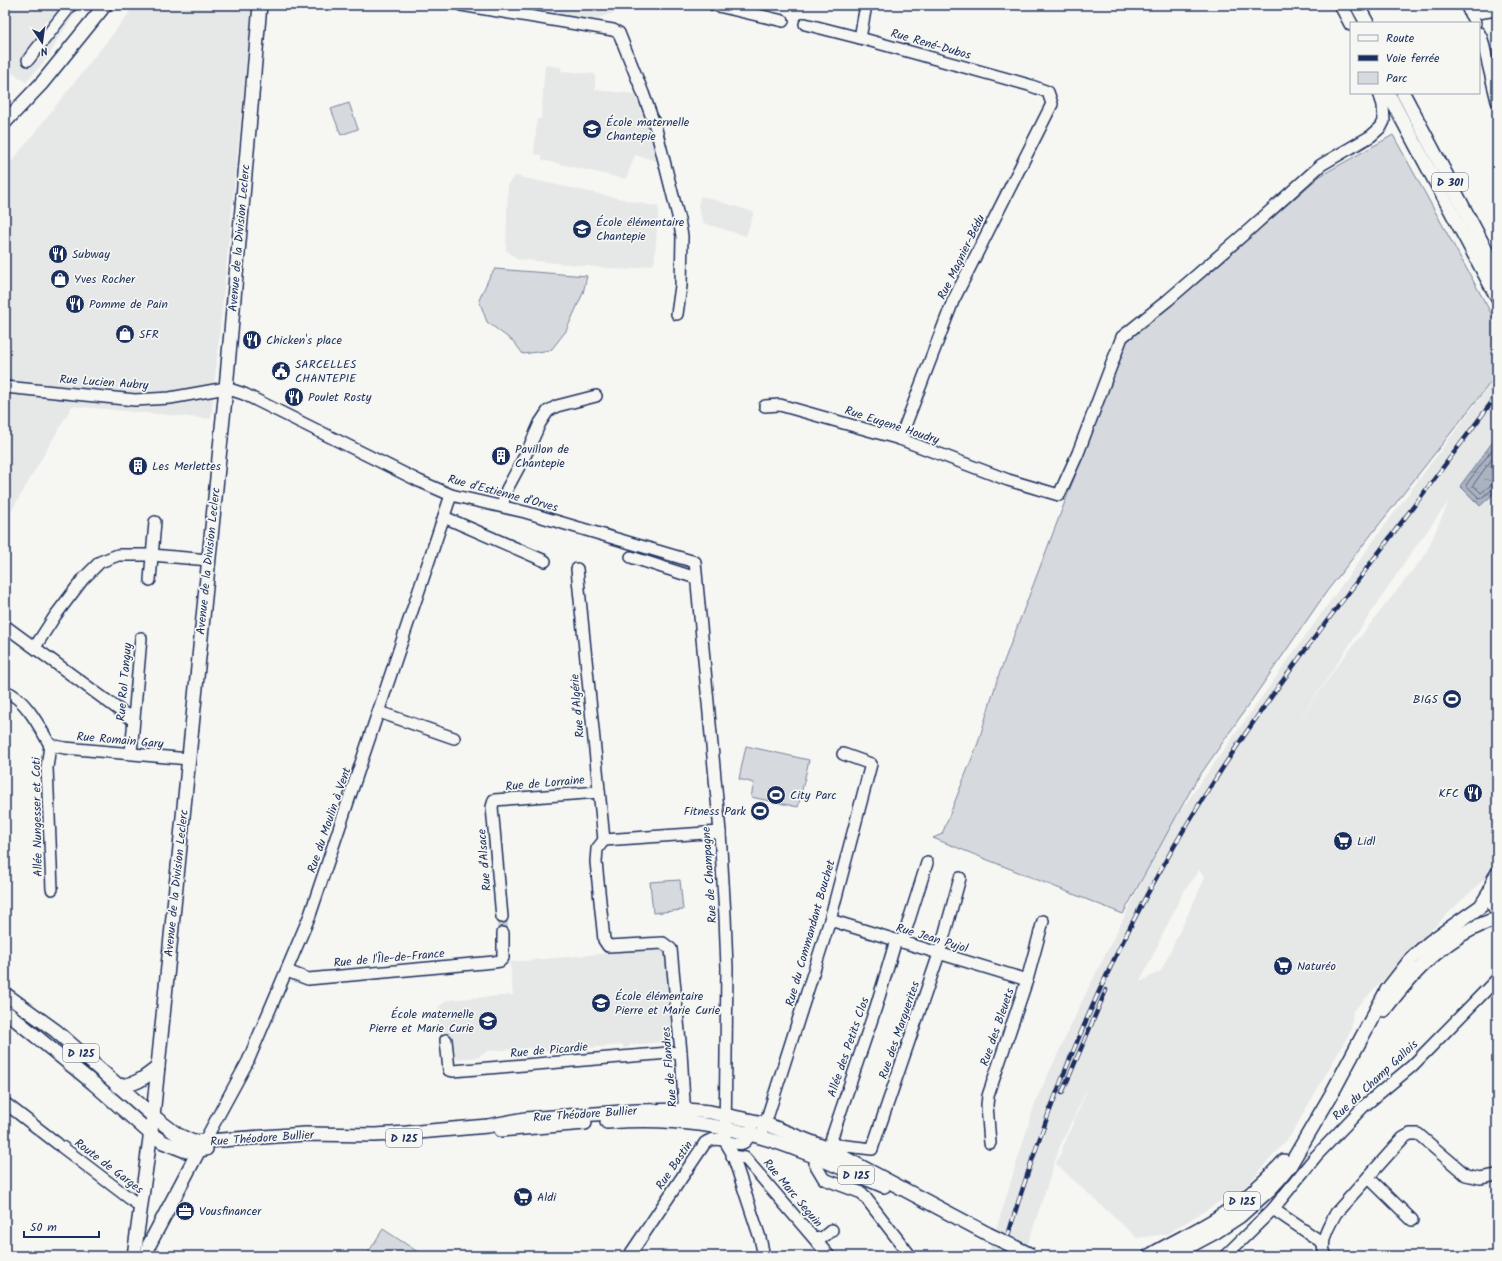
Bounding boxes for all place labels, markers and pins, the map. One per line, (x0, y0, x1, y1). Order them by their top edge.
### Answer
place label: École maternelle Chantepie (606, 113, 690, 146)
school or university icon: École maternelle Chantepie (581, 118, 603, 140)
place label: École élémentaire Chantepie (596, 213, 685, 246)
school or university icon: École élémentaire Chantepie (571, 218, 593, 240)
restaurant icon: Subway (47, 243, 69, 265)
place label: Subway (72, 245, 110, 264)
shop icon: Yves Rocher (49, 268, 71, 290)
place label: Yves Rocher (74, 270, 136, 289)
restaurant icon: Pomme de Pain (64, 293, 86, 315)
place label: Pomme de Pain (89, 295, 168, 314)
shop icon: SFR (114, 323, 136, 345)
place label: SFR (139, 325, 159, 344)
restaurant icon: Chicken's place (241, 329, 263, 351)
place label: Chicken's place (266, 331, 343, 350)
place label: SARCELLES CHANTEPIE (295, 355, 357, 388)
public building icon: SARCELLES CHANTEPIE (270, 360, 292, 382)
restaurant icon: Poulet Rosty (283, 386, 305, 408)
place label: Poulet Rosty (308, 388, 372, 407)
place label: Pavillon de Chantepie (515, 440, 570, 473)
building icon: Pavillon de Chantepie (490, 445, 512, 467)
building icon: Les Merlettes (127, 455, 149, 477)
place label: Les Merlettes (152, 457, 221, 476)
sports icon: BIG5 (1441, 688, 1463, 710)
place label: BIG5 (1413, 690, 1440, 709)
restaurant icon: KFC (1462, 782, 1484, 804)
sports icon: City Parc (765, 784, 787, 806)
place label: KFC (1438, 784, 1459, 803)
place label: City Parc (790, 786, 837, 805)
sports icon: Fitness Park (749, 800, 771, 822)
place label: Fitness Park (684, 802, 746, 821)
supermarket icon: Lidl (1332, 830, 1354, 852)
place label: Lidl (1357, 832, 1375, 851)
supermarket icon: Naturéo (1272, 955, 1294, 977)
place label: Naturéo (1297, 957, 1336, 976)
place label: École élémentaire Pierre et Marie Curie (615, 987, 721, 1020)
school or university icon: École élémentaire Pierre et Marie Curie (590, 992, 612, 1014)
place label: École maternelle Pierre et Marie Curie (369, 1005, 475, 1038)
school or university icon: École maternelle Pierre et Marie Curie (477, 1010, 499, 1032)
supermarket icon: Aldi (512, 1186, 534, 1208)
place label: Aldi (537, 1188, 557, 1207)
office icon: Vousfinancer (174, 1200, 196, 1222)
place label: Vousfinancer (199, 1202, 262, 1221)

